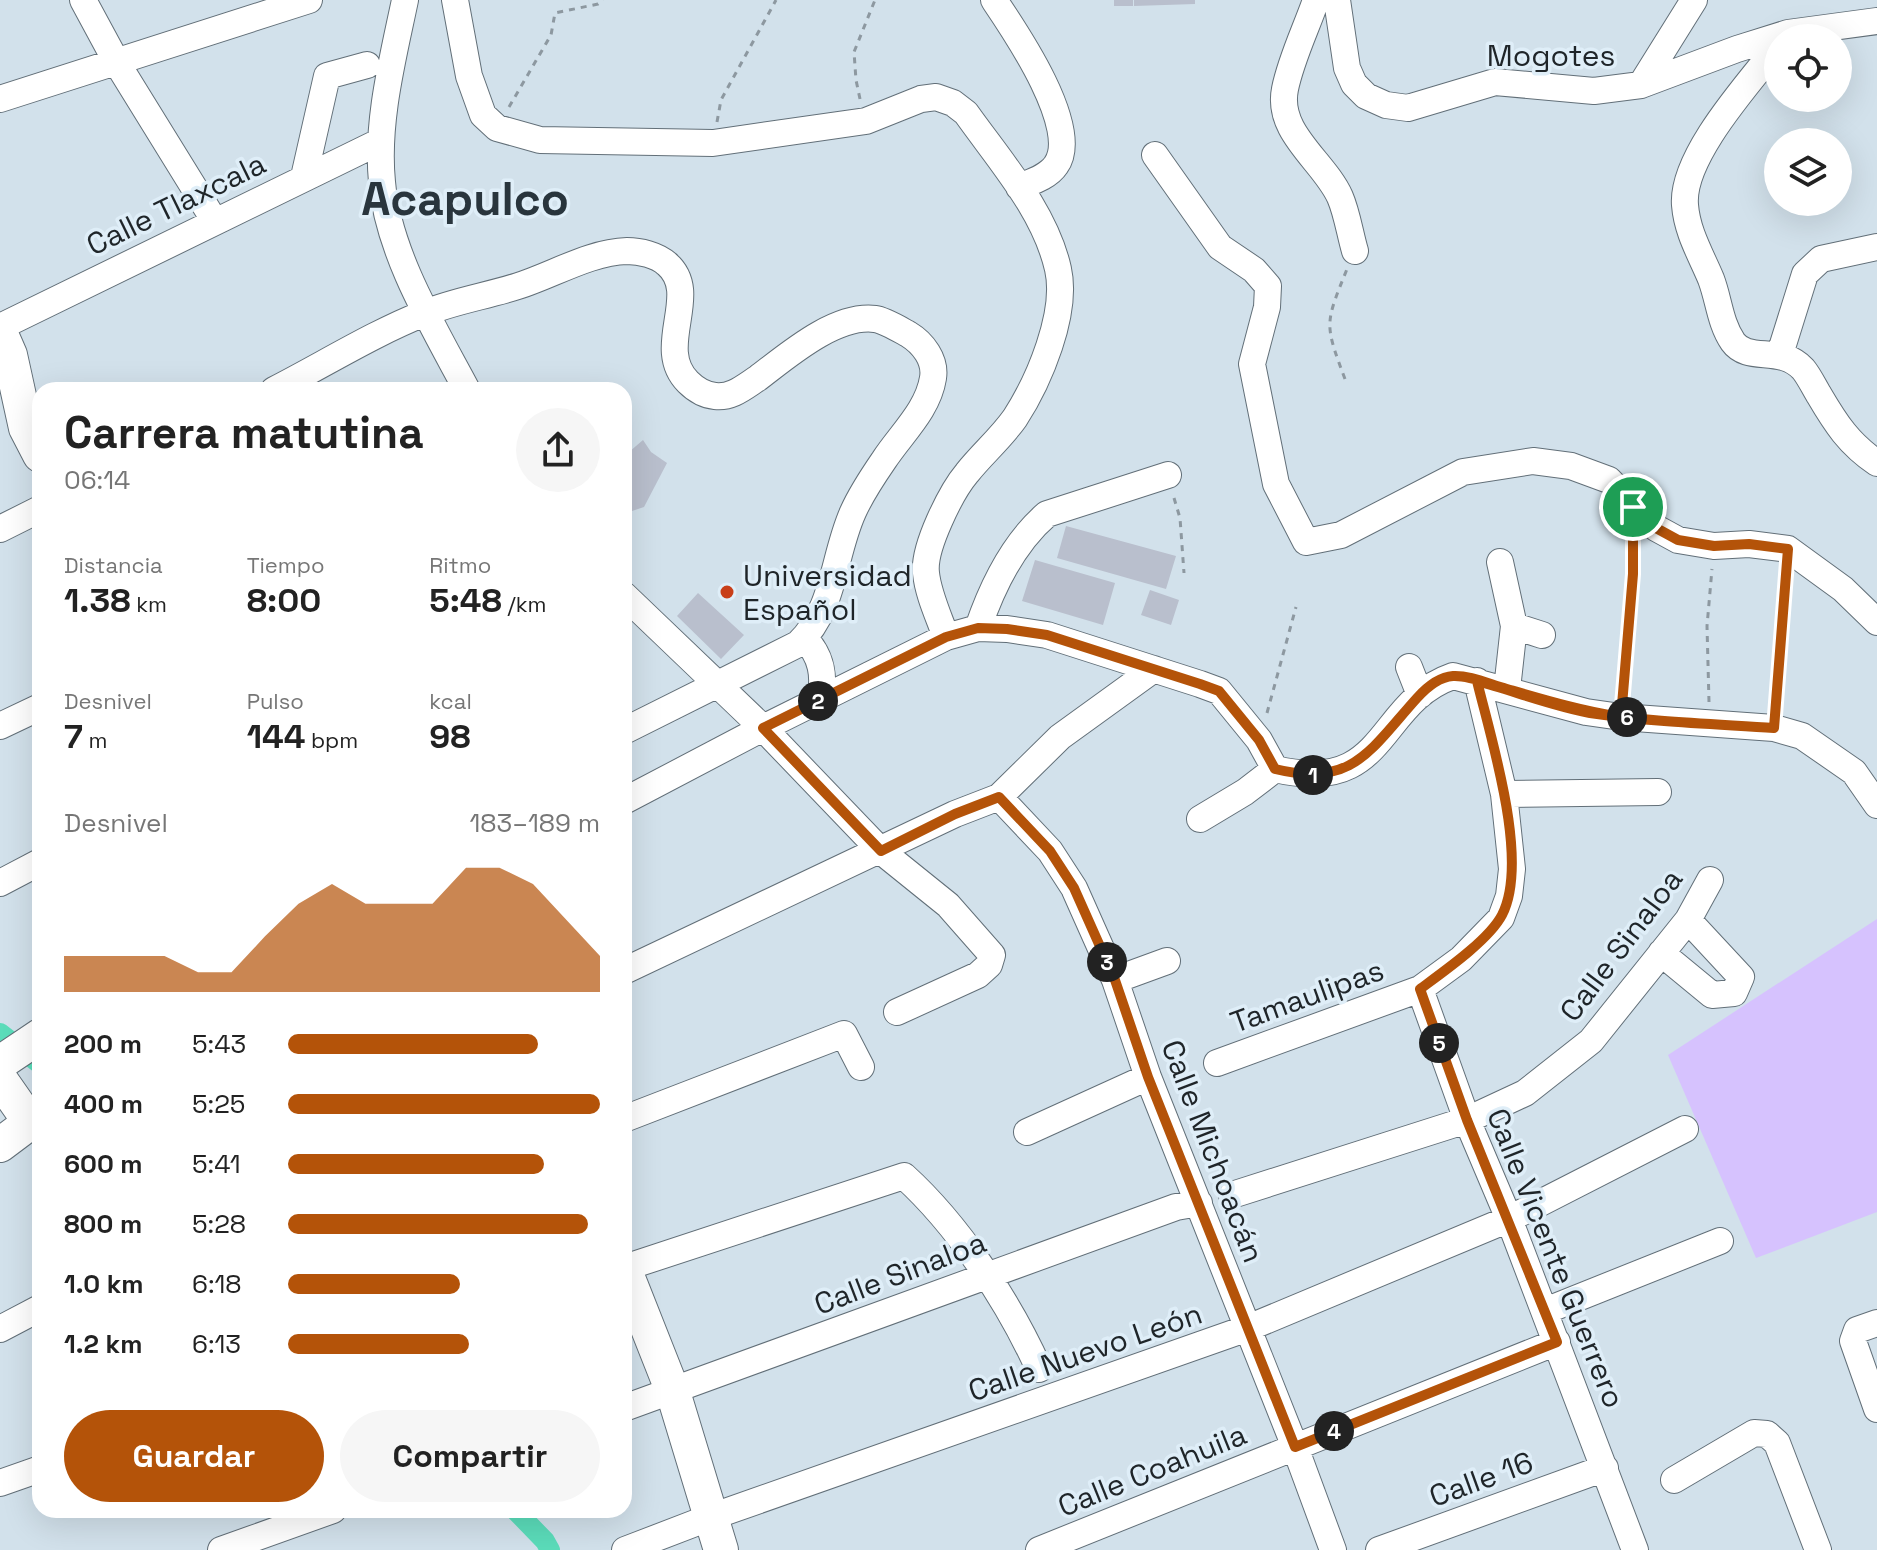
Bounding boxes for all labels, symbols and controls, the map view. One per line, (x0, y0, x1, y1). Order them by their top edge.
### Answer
map controls (1764, 24, 1852, 216)
button: locate (1764, 24, 1852, 112)
street label: Mogotes (1487, 36, 1615, 75)
button: layers (1764, 128, 1852, 216)
street label: Calle Tlaxcala (80, 144, 272, 264)
district label: Acapulco (361, 170, 569, 228)
text: Carrera matutina (64, 405, 424, 461)
button: share (516, 408, 600, 492)
text: 06:14 (64, 463, 130, 497)
pin (1599, 473, 1667, 541)
icon: arrive (1611, 485, 1655, 529)
text: Distancia (64, 551, 163, 579)
text: Tiempo (247, 551, 325, 579)
text: Ritmo (429, 551, 491, 579)
place label: Universidad Español (743, 556, 912, 629)
text: 1.38 (64, 579, 131, 622)
text: 8:00 (247, 579, 321, 622)
text: 5:48 (429, 579, 502, 622)
marker: Universidad Español (718, 583, 736, 601)
text: km (131, 590, 167, 618)
text: /km (502, 590, 546, 618)
pin: 2 (798, 681, 838, 721)
text: Desnivel (64, 687, 152, 715)
text: Pulso (247, 687, 304, 715)
text: kcal (429, 687, 472, 715)
text: 2 (811, 687, 825, 715)
pin: 6 (1607, 697, 1647, 737)
text: 6 (1620, 703, 1634, 731)
text: 7 (64, 715, 83, 758)
text: 144 (247, 715, 305, 758)
text: 98 (429, 715, 471, 758)
text: m (83, 726, 107, 754)
text: bpm (305, 726, 358, 754)
pin: 1 (1293, 755, 1333, 795)
text: 1 (1308, 761, 1318, 789)
text: Desnivel (64, 806, 168, 840)
text: 183–189 m (469, 806, 600, 840)
street label: Calle Sinaloa (1551, 861, 1691, 1029)
pin: 3 (1087, 942, 1127, 982)
text: 3 (1100, 948, 1114, 976)
street label: Tamaulipas (1225, 950, 1389, 1042)
pin: 5 (1419, 1023, 1459, 1063)
text: 200 m (64, 1027, 142, 1061)
text: 5:43 (192, 1027, 246, 1061)
text: 5 (1432, 1029, 1446, 1057)
street label: Calle Michoacán (1153, 1034, 1273, 1268)
text: 400 m (64, 1087, 143, 1121)
text: 5:25 (192, 1087, 245, 1121)
street label: Calle Vicente Guerrero (1478, 1102, 1634, 1414)
text: 600 m (64, 1147, 143, 1181)
text: 5:41 (192, 1147, 241, 1181)
text: 800 m (64, 1207, 142, 1241)
text: 5:28 (192, 1207, 246, 1241)
street label: Calle Sinaloa (808, 1222, 992, 1324)
text: 1.0 km (64, 1267, 144, 1301)
text: 6:18 (192, 1267, 242, 1301)
street label: Calle Nuevo León (963, 1294, 1207, 1410)
text: 1.2 km (64, 1327, 142, 1361)
text: 6:13 (192, 1327, 241, 1361)
button: Guardar (64, 1410, 324, 1502)
button: Compartir (340, 1410, 600, 1502)
pin: 4 (1314, 1411, 1354, 1451)
street label: Calle Coahuila (1052, 1414, 1252, 1526)
text: 4 (1327, 1417, 1341, 1445)
street label: Calle 16 (1424, 1442, 1538, 1516)

